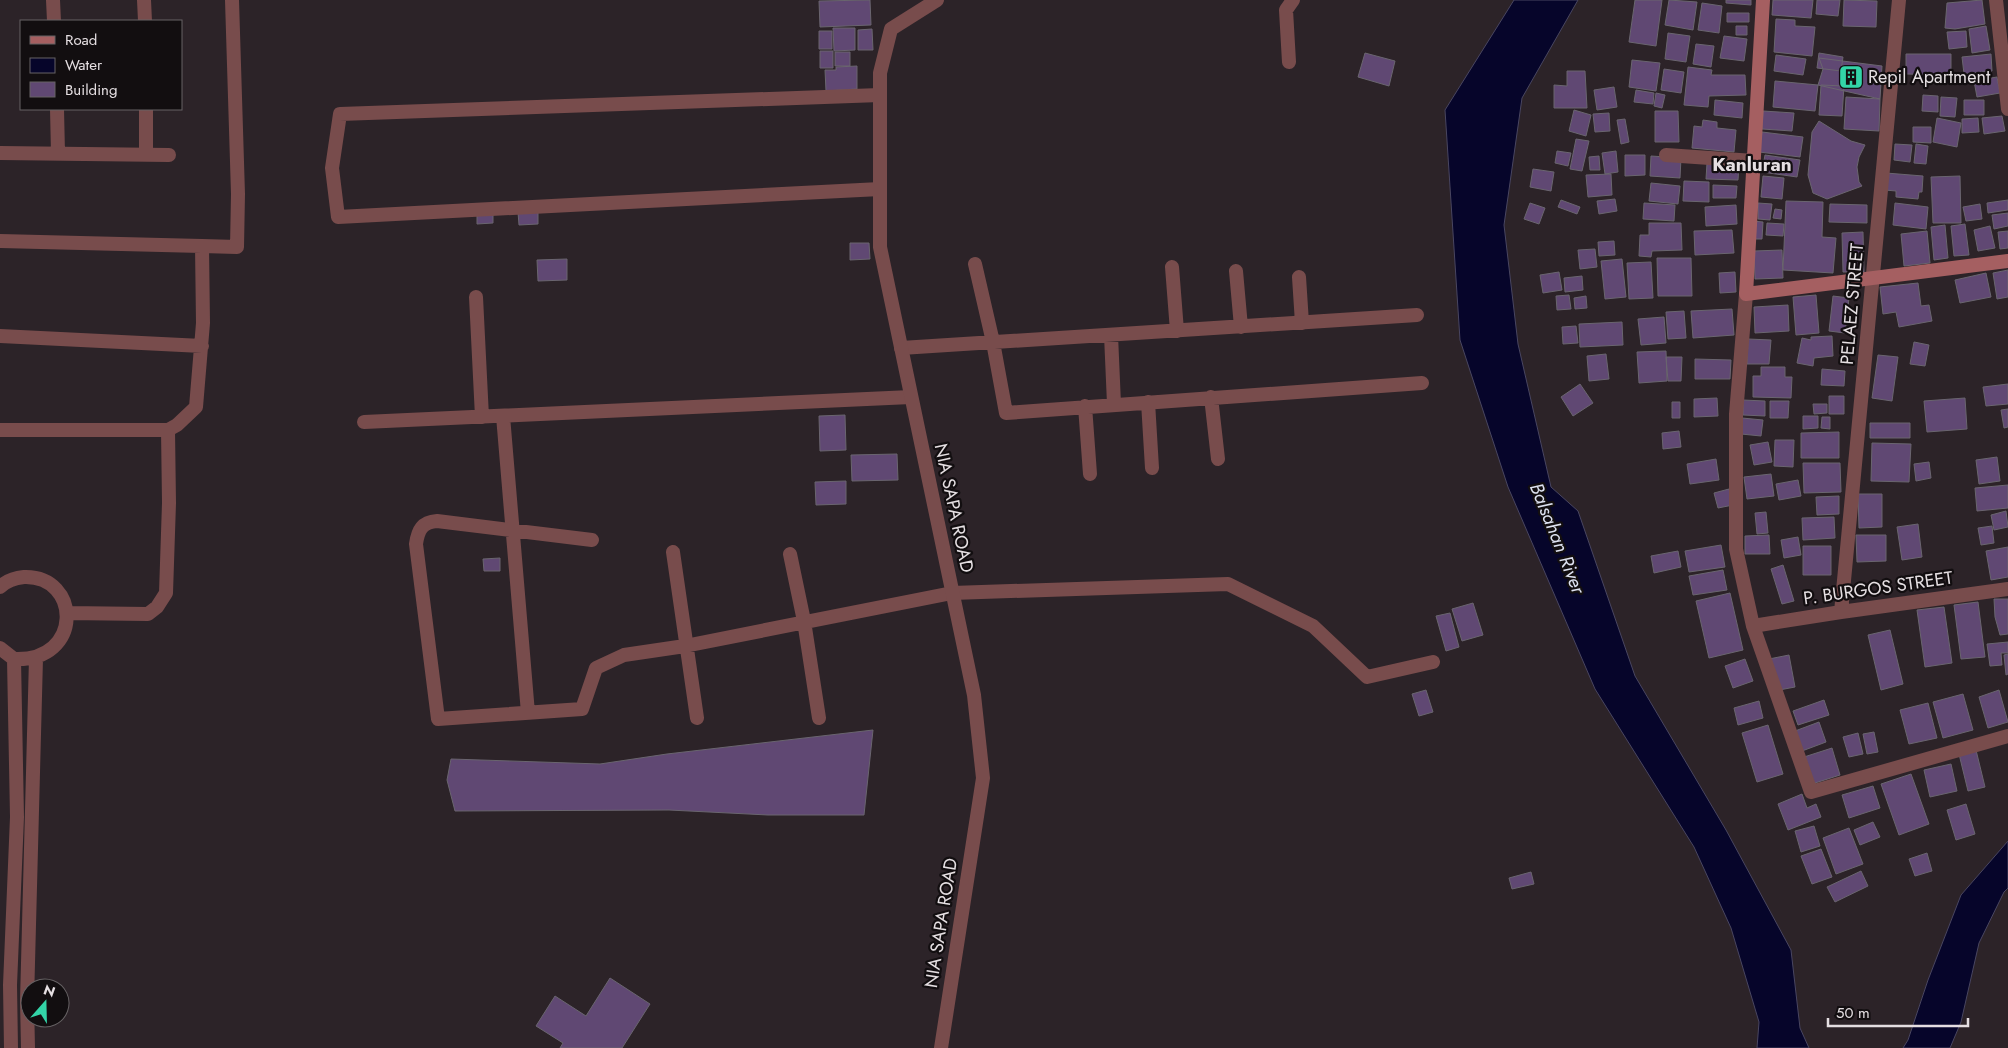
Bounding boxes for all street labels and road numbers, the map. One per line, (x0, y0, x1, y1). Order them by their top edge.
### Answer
street label: PELAEZ STREET (1834, 242, 1870, 366)
street label: NIA SAPA ROAD (928, 441, 980, 575)
street label: P. BURGOS STREET (1802, 565, 1955, 611)
street label: NIA SAPA ROAD (918, 856, 964, 990)

